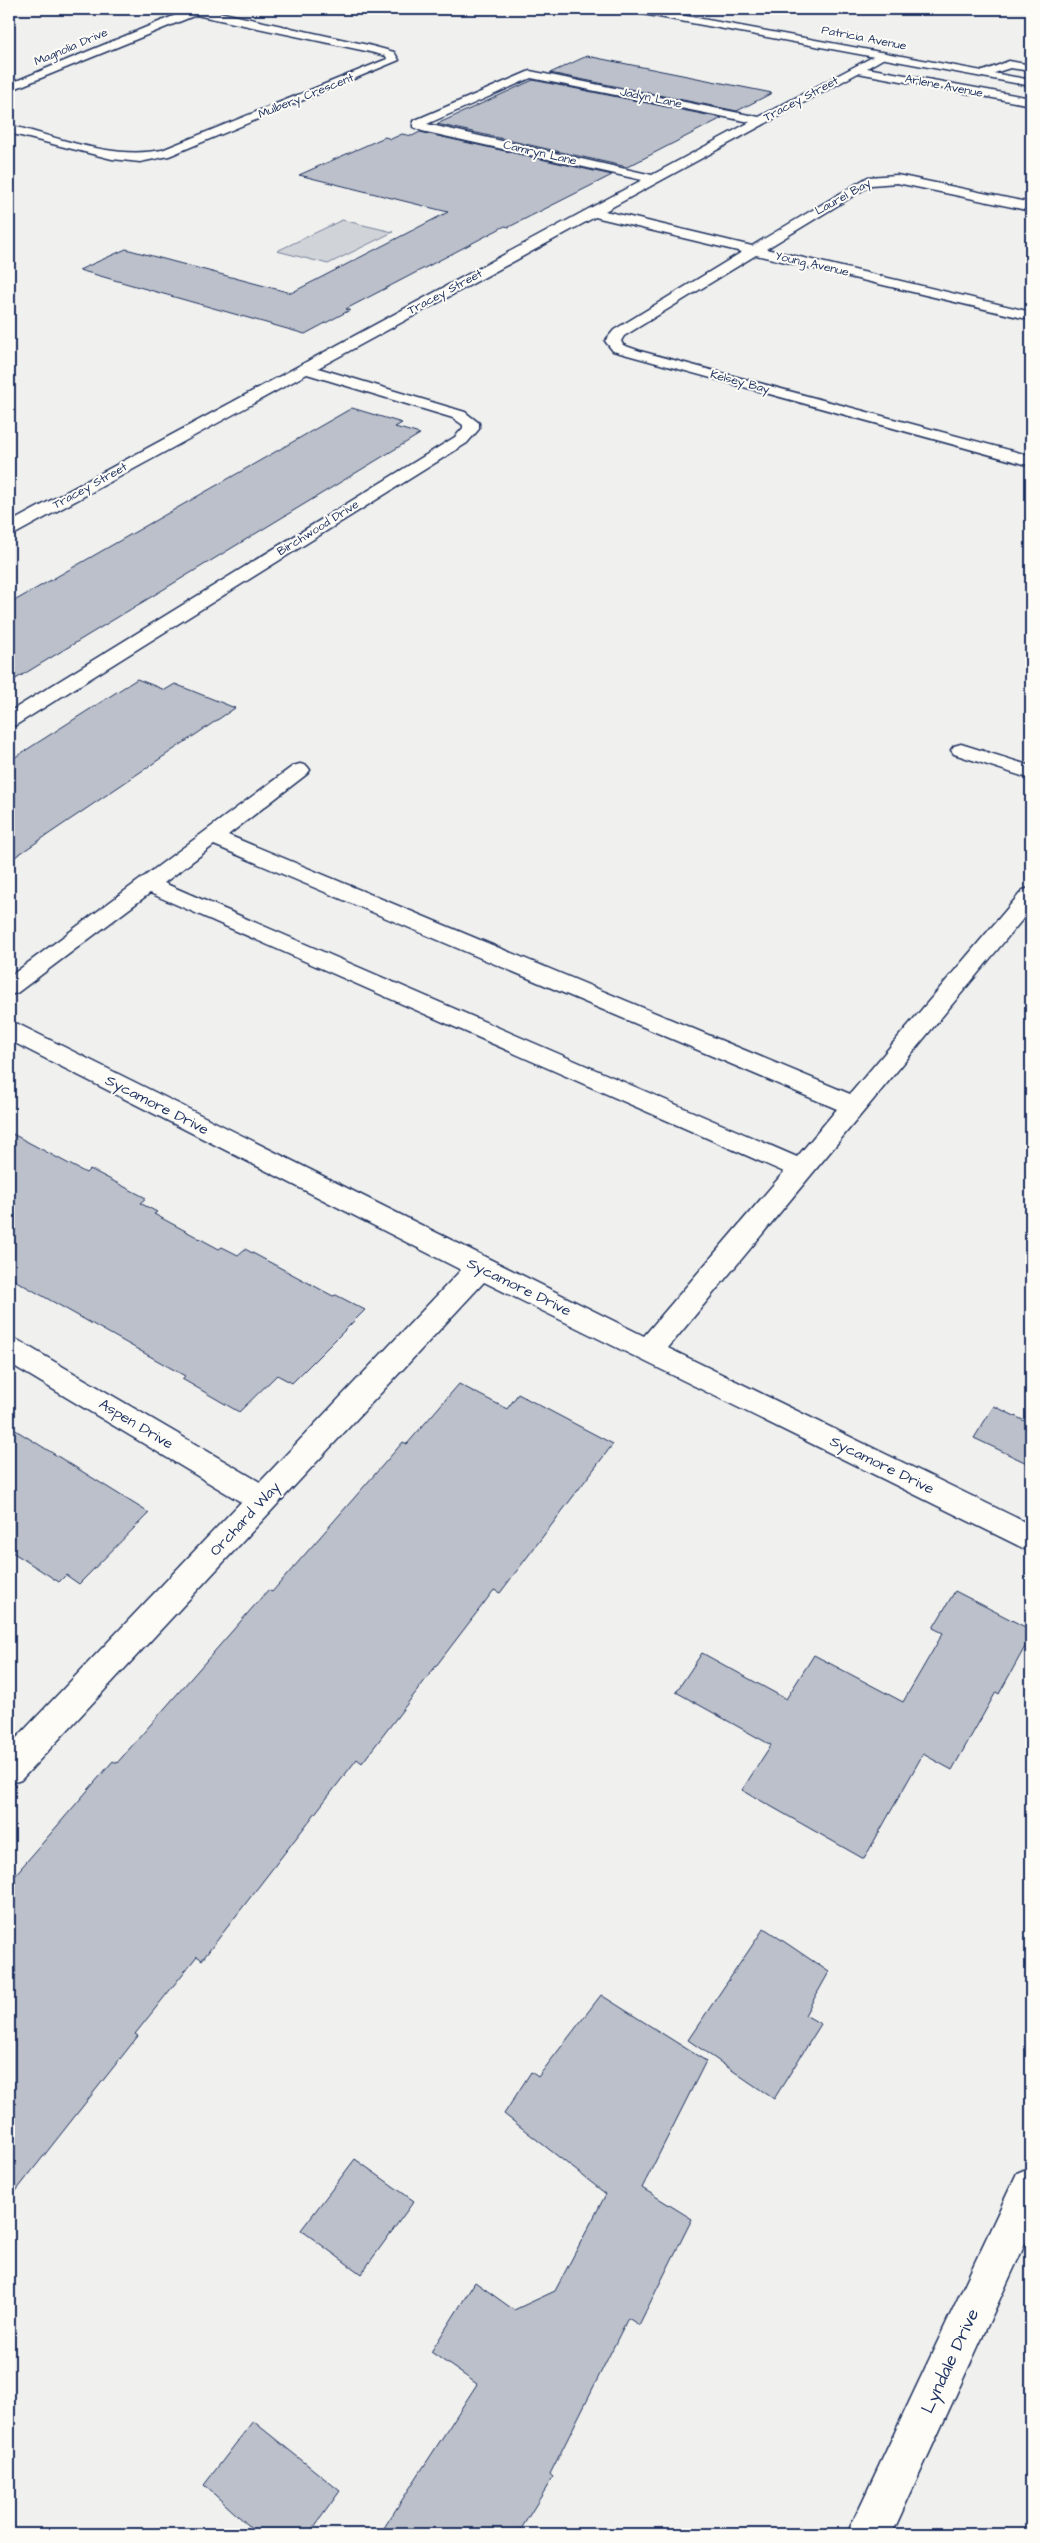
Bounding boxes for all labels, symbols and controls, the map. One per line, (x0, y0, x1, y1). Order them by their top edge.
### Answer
street label: Patricia Avenue (820, 21, 909, 55)
street label: Magnolia Drive (32, 24, 111, 71)
street label: Mulbery Crescent (256, 69, 357, 124)
street label: Arlene Avenue (904, 70, 985, 102)
street label: Tracey Street (760, 72, 842, 127)
street label: Jadyn Lane (618, 83, 684, 114)
street label: Camryn Lane (501, 136, 579, 171)
street label: Laurel Bay (812, 174, 875, 220)
street label: Young Avenue (773, 247, 851, 282)
street label: Tracey Street (404, 265, 486, 320)
street label: Kelsey Bay (708, 366, 772, 399)
street label: Tracey Street (50, 458, 131, 514)
street label: Birchwood Drive (274, 496, 363, 560)
street label: Sycamore Drive (101, 1070, 212, 1141)
street label: Sycamore Drive (463, 1253, 575, 1322)
street label: Aspen Drive (95, 1394, 177, 1454)
street label: Sycamore Drive (826, 1431, 938, 1500)
street label: Orchard Way (205, 1477, 286, 1562)
street label: Lyndale Drive (915, 2304, 986, 2418)

